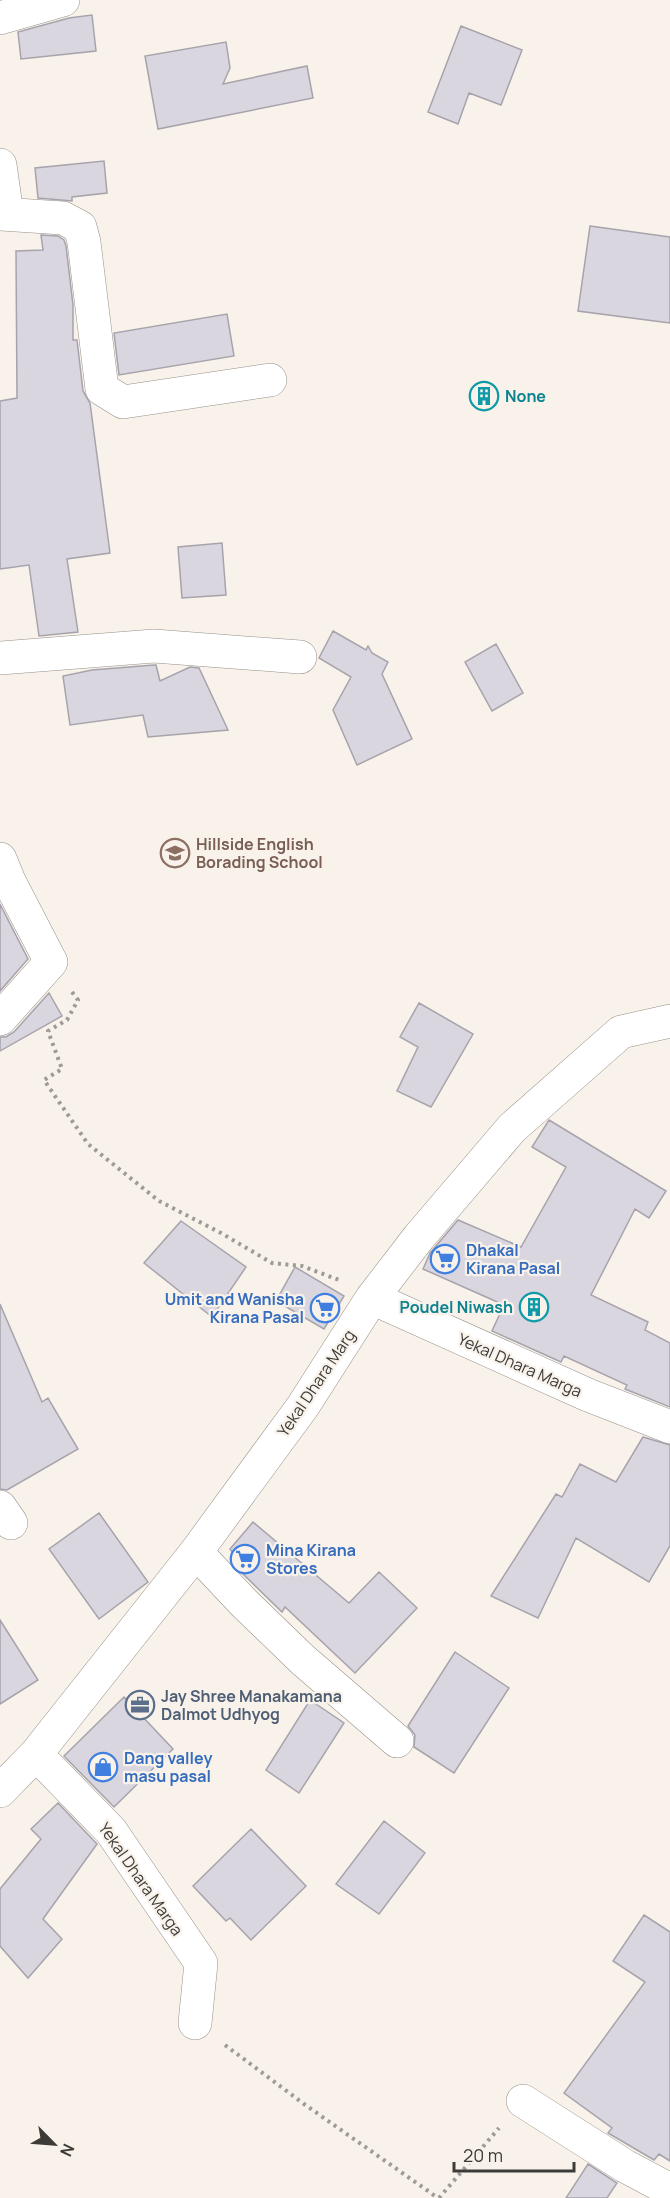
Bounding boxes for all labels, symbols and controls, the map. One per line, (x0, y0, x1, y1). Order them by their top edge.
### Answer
building icon: None (468, 380, 500, 412)
place label: None (505, 385, 546, 407)
place label: Hillside English Borading School (196, 833, 323, 873)
school or university icon: Hillside English Borading School (159, 837, 191, 869)
place label: Dhakal Kirana Pasal (466, 1239, 560, 1279)
supermarket icon: Dhakal Kirana Pasal (429, 1243, 461, 1275)
place label: Umit and Wanisha Kirana Pasal (165, 1288, 304, 1328)
building icon: Poudel Niwash (518, 1291, 550, 1323)
supermarket icon: Umit and Wanisha Kirana Pasal (309, 1292, 341, 1324)
place label: Poudel Niwash (400, 1296, 513, 1318)
street label: Yekal Dhara Marg (272, 1325, 360, 1441)
street label: Yekal Dhara Marga (455, 1328, 585, 1402)
place label: Mina Kirana Stores (266, 1539, 356, 1579)
supermarket icon: Mina Kirana Stores (229, 1543, 261, 1575)
place label: Jay Shree Manakamana Dalmot Udhyog (161, 1685, 342, 1725)
office icon: Jay Shree Manakamana Dalmot Udhyog (124, 1689, 156, 1721)
place label: Dang valley masu pasal (124, 1747, 213, 1787)
shop icon: Dang valley masu pasal (87, 1751, 119, 1783)
street label: Yekal Dhara Marga (94, 1818, 188, 1940)
north arrow (24, 2114, 84, 2174)
scale bar (454, 2135, 574, 2173)
text: N (55, 2140, 80, 2160)
text: 20 m (463, 2143, 503, 2167)

